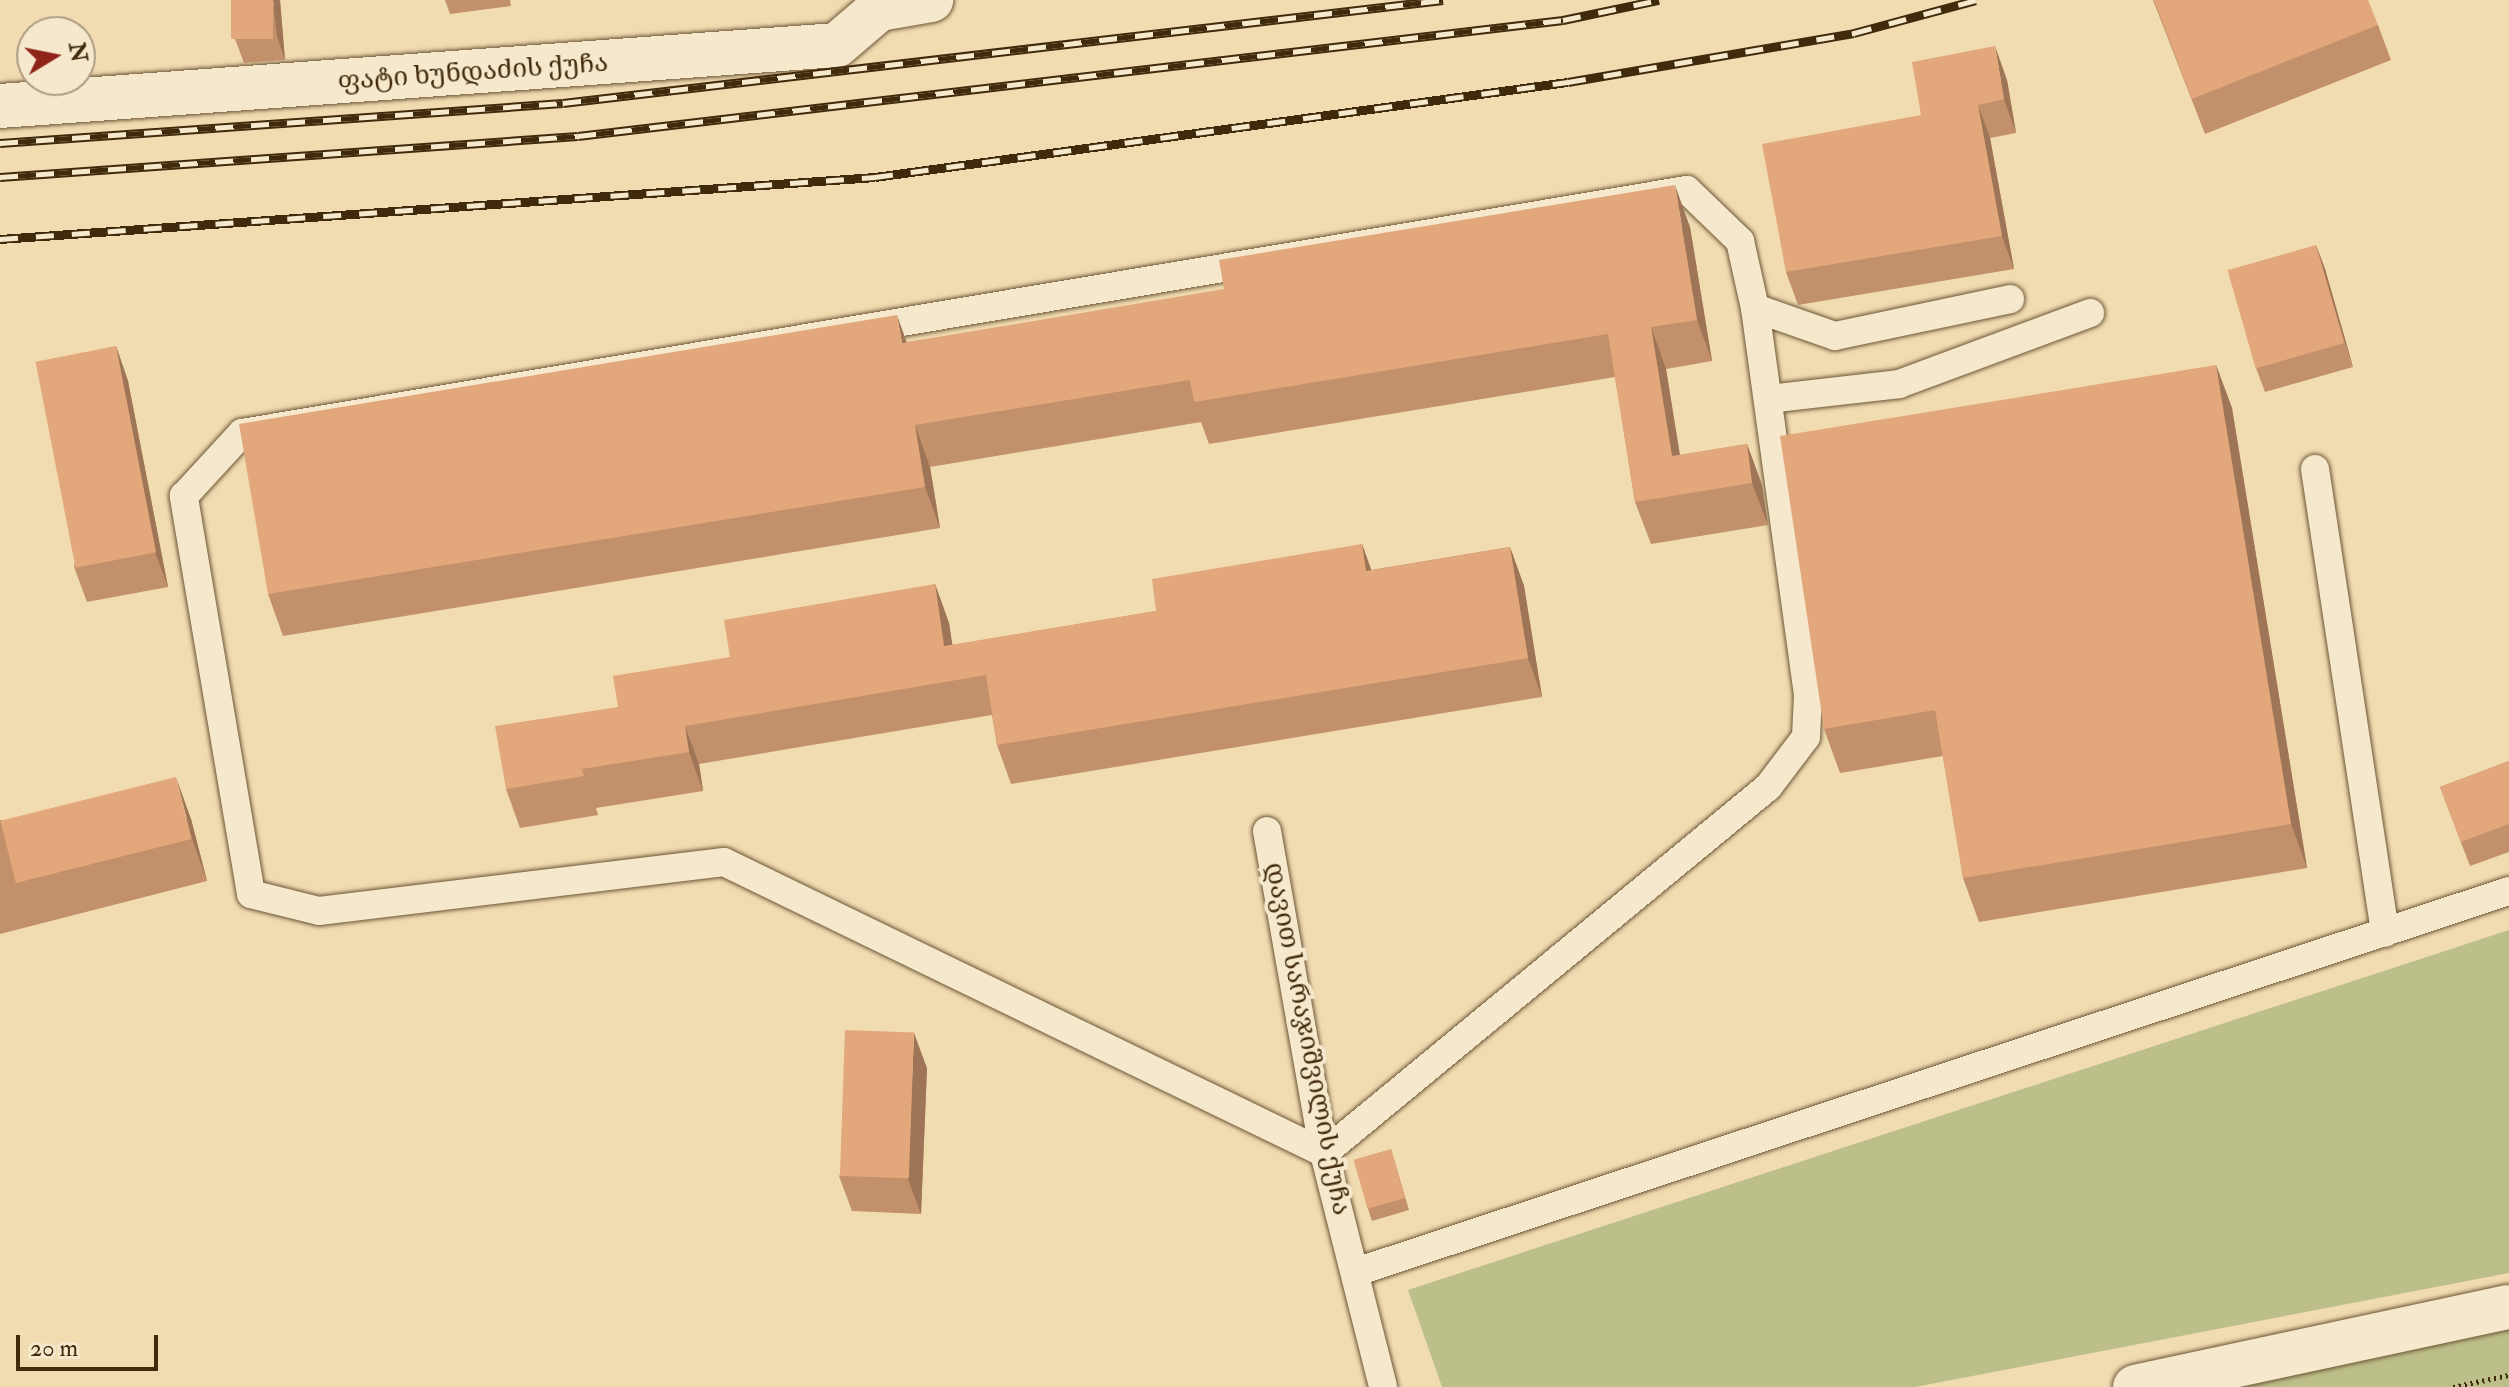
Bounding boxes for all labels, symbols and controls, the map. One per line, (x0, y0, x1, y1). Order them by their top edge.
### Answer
north arrow (16, 16, 96, 96)
text: N (62, 40, 93, 64)
street label: ფატი ხუნდაძის ქუჩა (337, 48, 609, 98)
street label: დავით სარაჯიშვილის ქუჩა (1257, 860, 1357, 1218)
scale bar (20, 1319, 162, 1369)
text: 20 m (30, 1333, 78, 1364)

